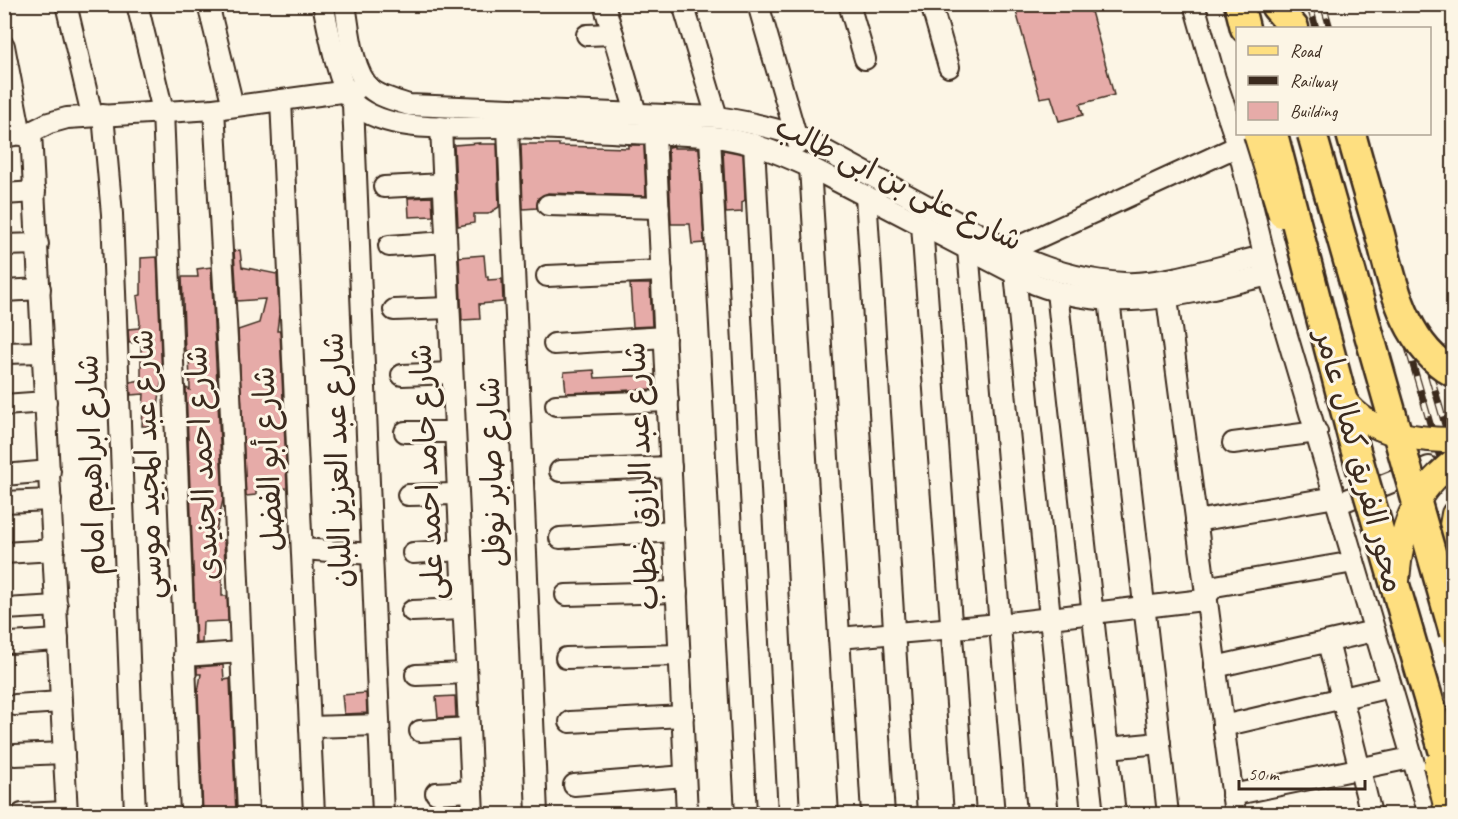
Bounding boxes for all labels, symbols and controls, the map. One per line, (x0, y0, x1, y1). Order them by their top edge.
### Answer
legend (1236, 27, 1431, 135)
text: Road (1290, 40, 1323, 62)
text: Railway (1290, 70, 1338, 92)
text: Building (1290, 100, 1339, 122)
street label: شارع على بن ابى طالب (768, 107, 1029, 261)
street label: محور الفريق كمال عامر (1306, 322, 1413, 597)
street label: شارع عبد المجيد موسي (123, 328, 178, 600)
street label: شارع عبد العزيز اللبان (314, 331, 362, 589)
street label: شارع عبد الرازق خطاب (615, 341, 669, 611)
street label: شارع حامد احمد على (401, 343, 455, 601)
street label: شارع احمد الجنيدى (177, 345, 229, 581)
street label: شارع ابراهيم امام (68, 354, 117, 576)
street label: شارع أبو الفضل (244, 365, 294, 553)
street label: شارع صابر نوفل (470, 376, 516, 568)
scale bar (1239, 753, 1365, 791)
text: 50 m (1248, 763, 1281, 785)

